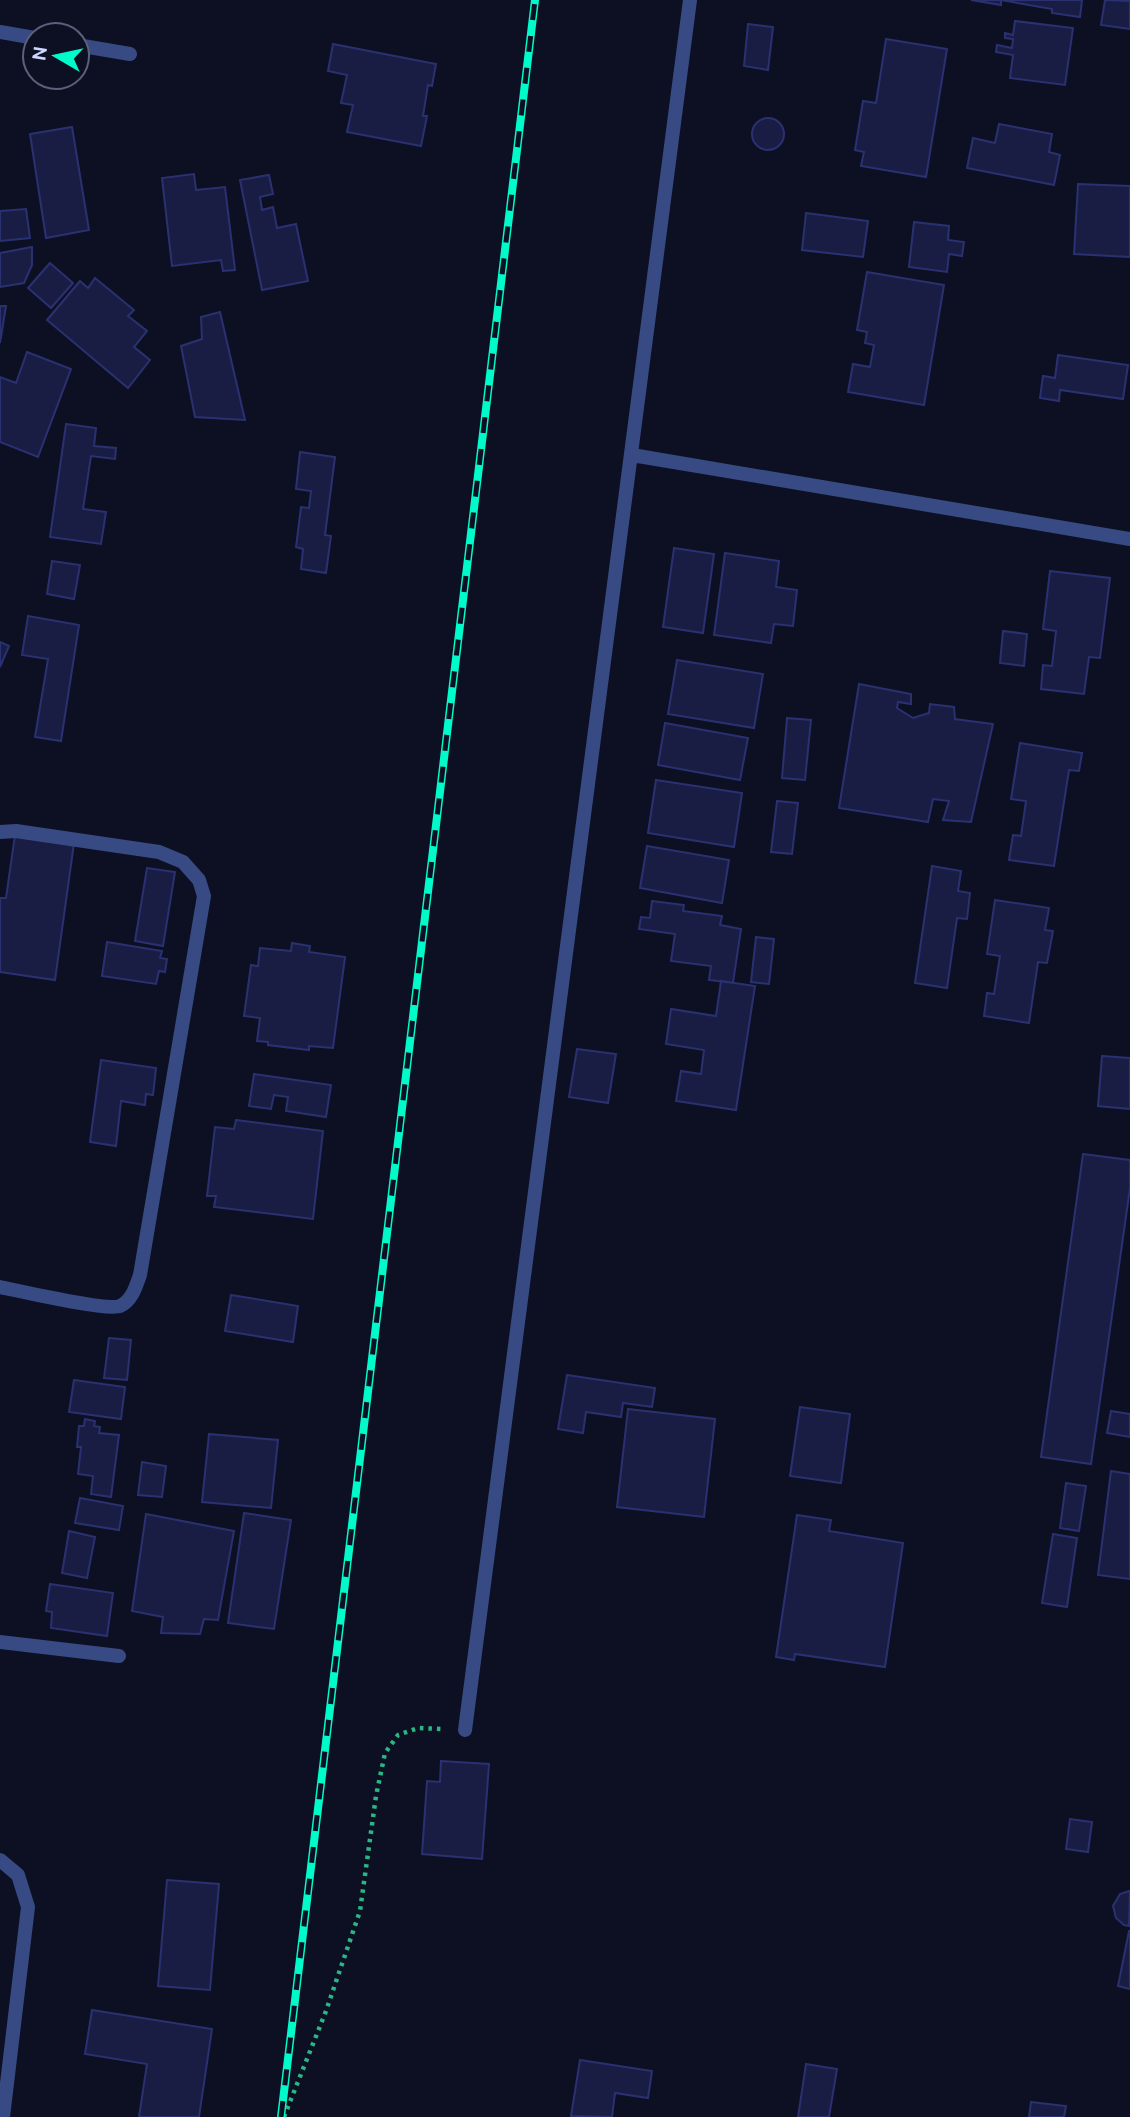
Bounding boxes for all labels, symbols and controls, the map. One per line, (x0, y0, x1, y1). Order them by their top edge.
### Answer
north arrow (21, 21, 91, 91)
text: N (27, 45, 51, 62)

